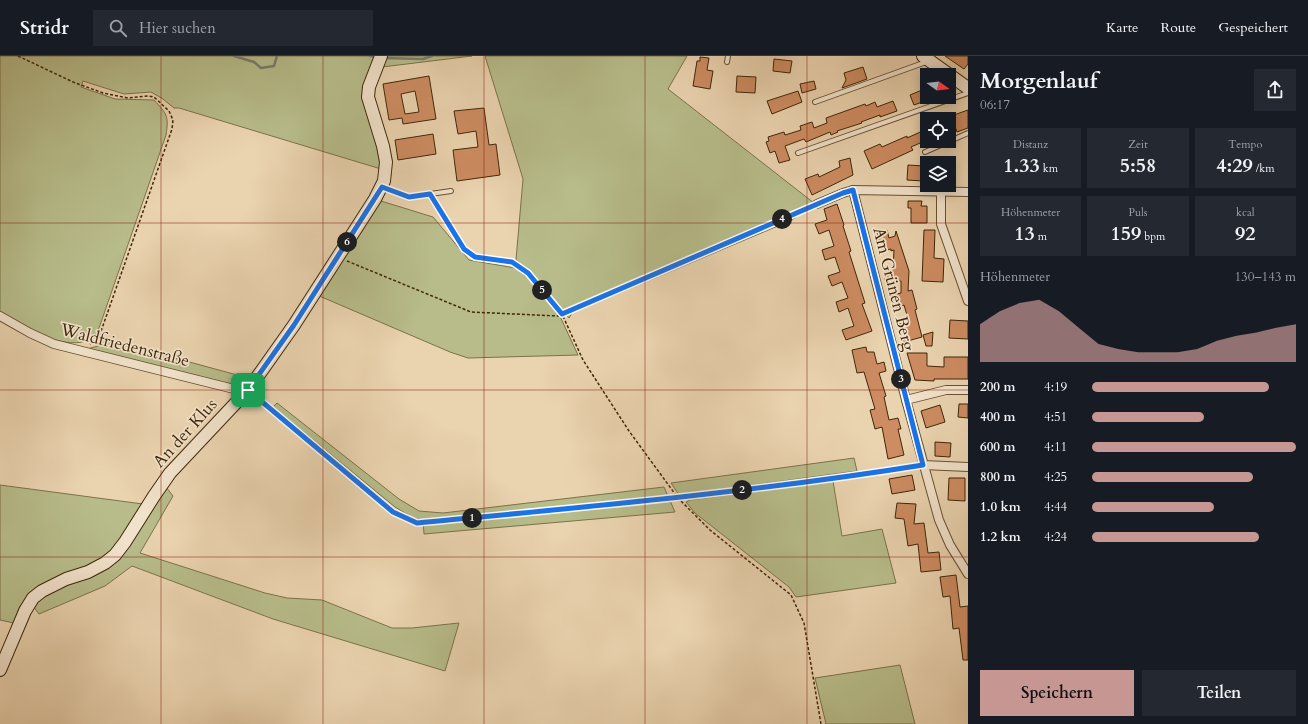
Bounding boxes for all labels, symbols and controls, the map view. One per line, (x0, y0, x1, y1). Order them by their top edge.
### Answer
search box (93, 10, 373, 46)
text: Stridr (20, 15, 69, 41)
icon: search (107, 17, 129, 39)
text: Hier suchen (139, 18, 216, 38)
text: Karte (1106, 18, 1138, 37)
text: Route (1160, 18, 1196, 37)
text: Gespeichert (1218, 18, 1288, 37)
text: Morgenlauf (980, 66, 1097, 96)
north arrow (920, 68, 956, 104)
map controls (920, 68, 956, 192)
button: share (1254, 69, 1296, 111)
text: 06:17 (980, 96, 1010, 114)
button: locate (920, 112, 956, 148)
text: Distanz (1013, 137, 1048, 152)
text: Zeit (1128, 137, 1148, 152)
text: Tempo (1228, 137, 1262, 152)
text: 1.33 (1003, 152, 1040, 179)
text: 5:58 (1120, 152, 1156, 179)
text: 4:29 (1216, 152, 1253, 179)
button: layers (920, 156, 956, 192)
text: km (1040, 161, 1058, 176)
text: /km (1253, 161, 1274, 176)
text: Höhenmeter (1001, 205, 1060, 220)
text: Puls (1128, 205, 1148, 220)
text: kcal (1236, 205, 1255, 220)
pin: 4 (772, 209, 792, 229)
text: 4 (779, 211, 785, 226)
text: 13 (1014, 220, 1035, 247)
text: 159 (1111, 220, 1141, 247)
text: 92 (1235, 220, 1256, 247)
street label: Am Grünen Berg (868, 225, 921, 354)
text: m (1035, 229, 1047, 244)
text: bpm (1141, 229, 1165, 244)
pin: 6 (337, 232, 357, 252)
text: 6 (344, 234, 350, 249)
text: Höhenmeter (980, 268, 1050, 286)
text: 130–143 m (1234, 268, 1296, 286)
pin: 5 (532, 280, 552, 300)
text: 5 (539, 282, 545, 297)
street label: Waldfriedenstraße (57, 318, 192, 372)
pin: 3 (891, 369, 911, 389)
text: 3 (898, 371, 904, 386)
pin (231, 373, 265, 407)
text: 200 m (980, 378, 1015, 396)
text: 4:19 (1044, 378, 1067, 396)
icon: arrive (237, 379, 259, 401)
street label: An der Klus (148, 393, 222, 473)
text: 400 m (980, 408, 1015, 426)
text: 4:51 (1044, 408, 1067, 426)
text: 600 m (980, 438, 1015, 456)
text: 4:11 (1044, 438, 1067, 456)
text: 800 m (980, 468, 1015, 486)
text: 4:25 (1044, 468, 1067, 486)
pin: 2 (732, 480, 752, 500)
text: 2 (739, 482, 745, 497)
text: 1.0 km (980, 498, 1021, 516)
text: 4:44 (1044, 498, 1067, 516)
pin: 1 (462, 508, 482, 528)
text: 1 (469, 510, 475, 525)
text: 1.2 km (980, 528, 1021, 546)
text: 4:24 (1044, 528, 1067, 546)
button: Speichern (980, 670, 1134, 716)
button: Teilen (1142, 670, 1296, 716)

